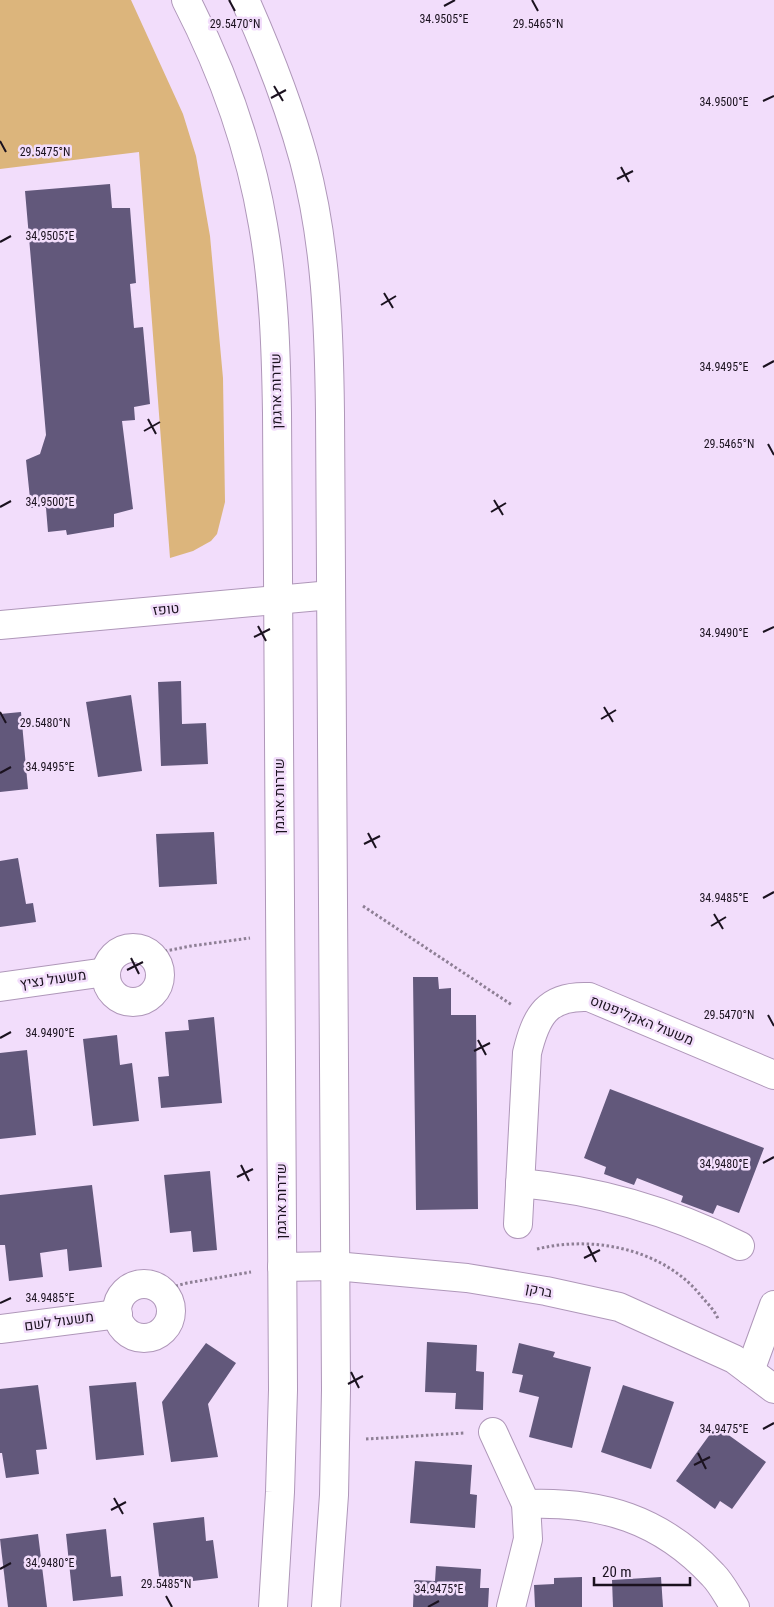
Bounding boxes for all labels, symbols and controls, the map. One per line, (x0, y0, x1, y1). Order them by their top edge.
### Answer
text: 34.9505°E (419, 12, 469, 26)
text: 29.5470°N (210, 17, 260, 31)
text: 29.5465°N (513, 17, 563, 31)
text: 34.9500°E (699, 95, 749, 109)
text: 29.5475°N (20, 145, 70, 159)
text: 34.9505°E (25, 229, 75, 243)
street label: שדרות ארגמן (267, 353, 285, 429)
text: 34.9495°E (699, 360, 749, 374)
text: 29.5465°N (704, 437, 754, 451)
text: 34.9500°E (25, 495, 75, 509)
street label: טופז (152, 600, 180, 618)
text: 34.9490°E (699, 626, 749, 640)
text: 29.5480°N (20, 716, 70, 730)
street label: שדרות ארגמן (271, 758, 287, 834)
text: 34.9495°E (25, 760, 75, 774)
text: 34.9485°E (699, 891, 749, 905)
street label: משעול נציץ (19, 966, 87, 992)
street label: משעול האקליפטוס (588, 992, 696, 1048)
text: 29.5470°N (704, 1008, 754, 1022)
text: 34.9490°E (25, 1026, 75, 1040)
text: 34.9480°E (699, 1157, 749, 1171)
street label: שדרות ארגמן (273, 1163, 289, 1239)
street label: ברקן (524, 1280, 554, 1301)
text: 34.9485°E (25, 1291, 75, 1305)
street label: משעול לשם (23, 1308, 95, 1334)
text: 34.9475°E (699, 1422, 749, 1436)
scale bar (594, 1554, 690, 1586)
text: 34.9480°E (25, 1556, 75, 1570)
text: 20 m (602, 1563, 632, 1581)
text: 29.5485°N (141, 1577, 191, 1591)
text: 34.9475°E (414, 1582, 464, 1596)

